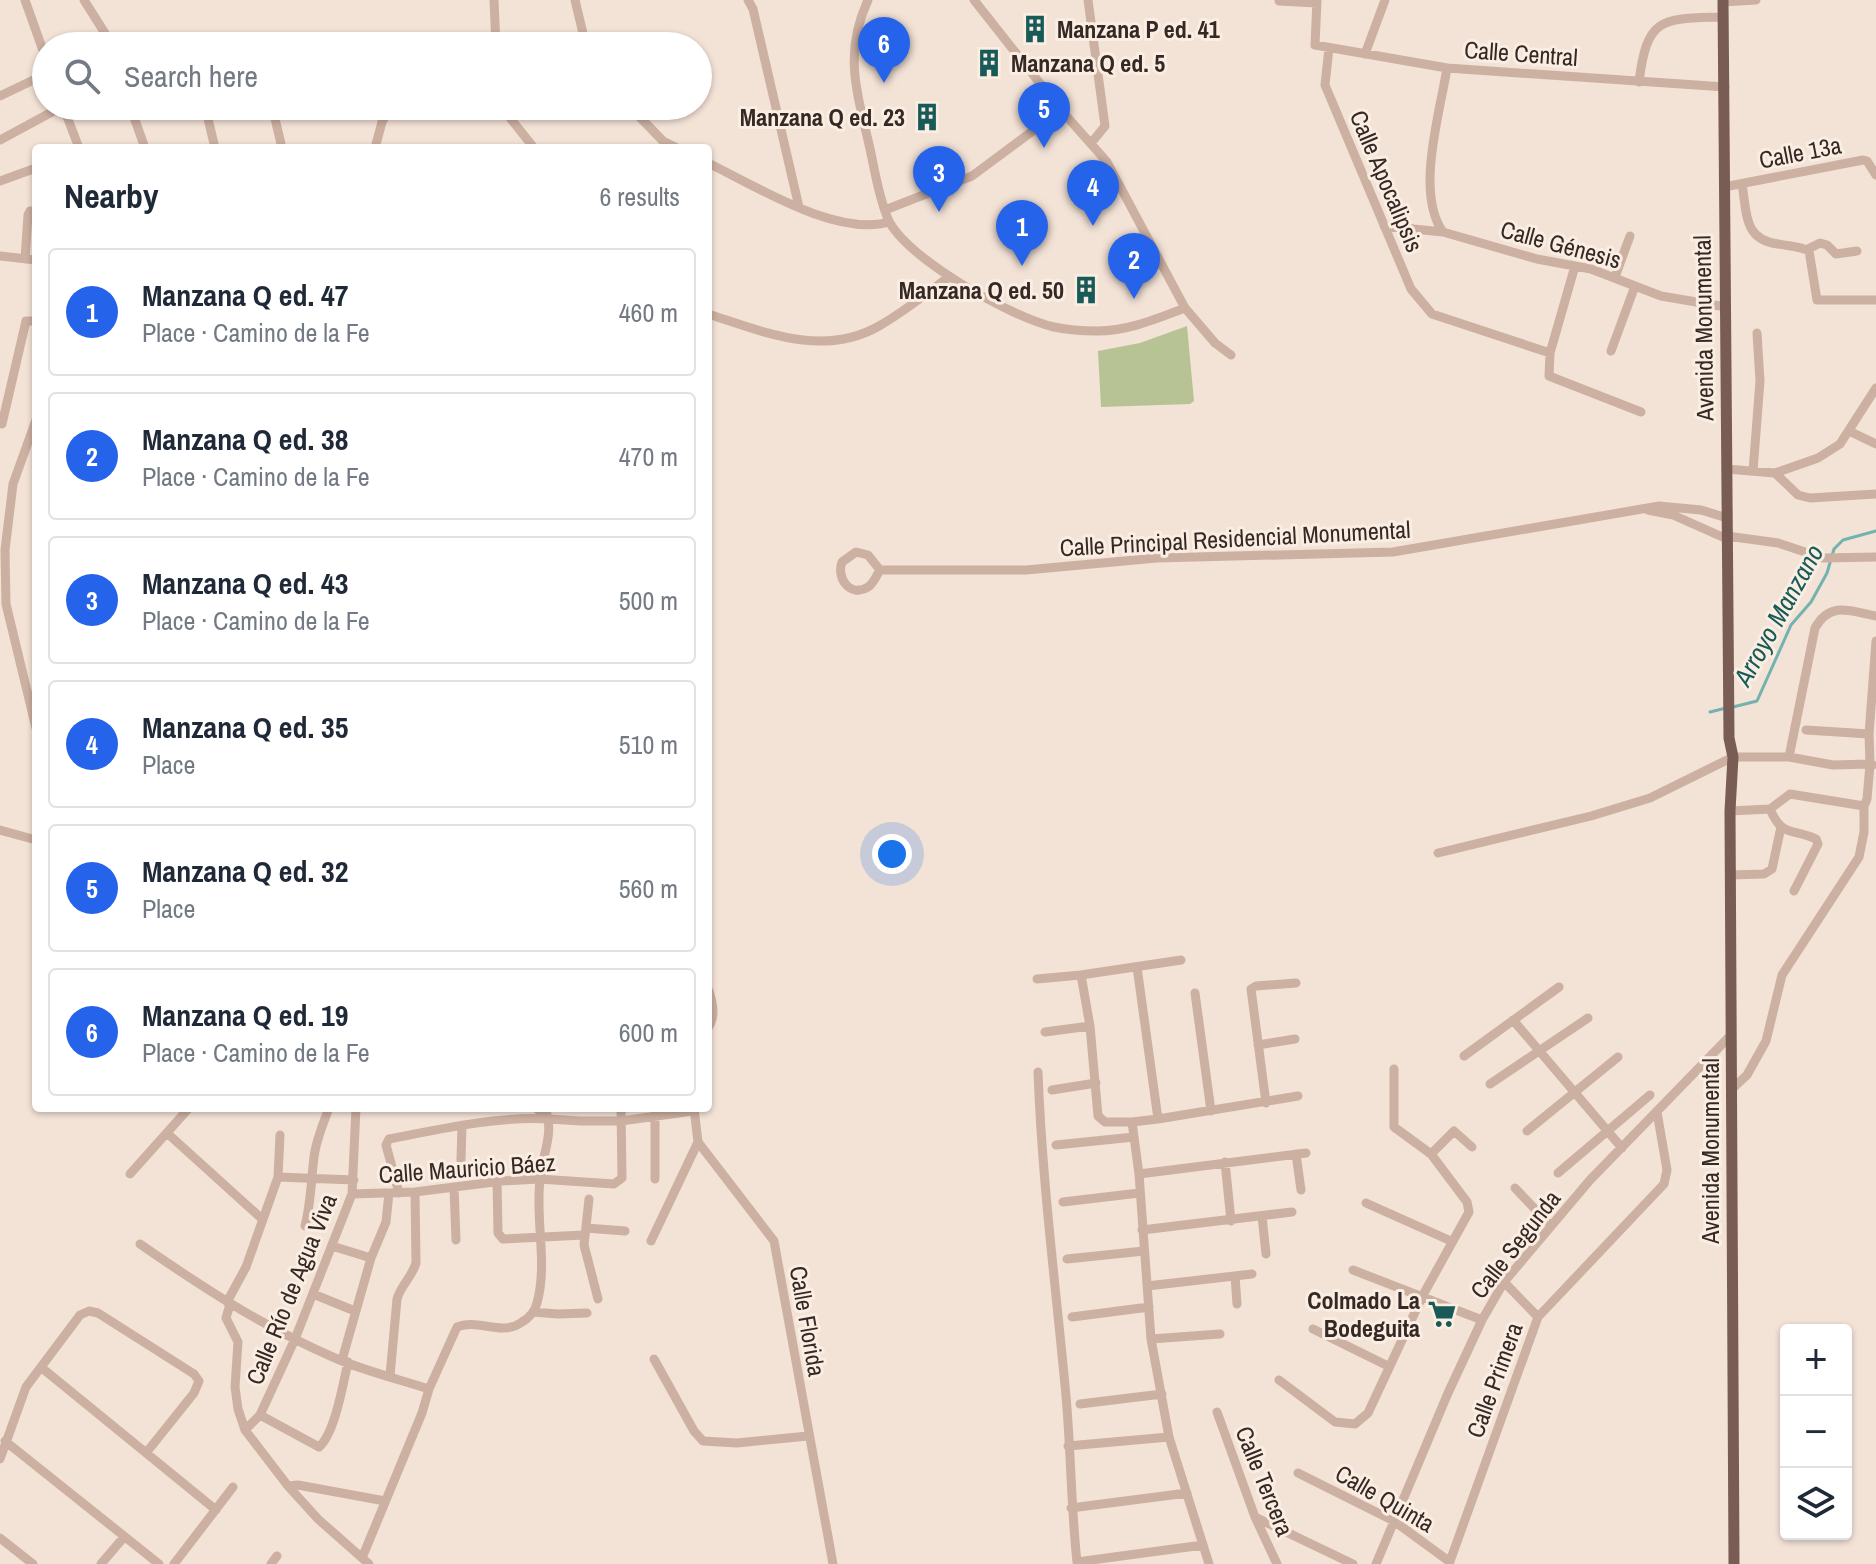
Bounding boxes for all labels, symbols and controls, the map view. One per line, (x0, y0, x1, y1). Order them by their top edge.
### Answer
place label: Manzana P ed. 41 (1057, 13, 1220, 45)
building icon: Manzana P ed. 41 (1020, 14, 1050, 44)
pin: 6 (858, 17, 910, 83)
search box (32, 32, 712, 120)
street label: Calle Central (1463, 33, 1579, 73)
place label: Manzana Q ed. 5 (1011, 47, 1165, 79)
building icon: Manzana Q ed. 5 (974, 48, 1004, 78)
icon: search (60, 54, 104, 98)
text: Search here (124, 56, 258, 96)
pin: 5 (1018, 82, 1070, 148)
place label: Manzana Q ed. 23 (740, 101, 905, 133)
building icon: Manzana Q ed. 23 (912, 102, 942, 132)
street label: Calle Apocalipsis (1343, 105, 1431, 257)
street label: Calle 13a (1756, 128, 1844, 176)
pin: 3 (913, 146, 965, 212)
pin: 4 (1067, 160, 1119, 226)
text: Nearby (64, 173, 159, 219)
text: 6 results (599, 179, 680, 214)
pin: 1 (996, 200, 1048, 266)
street label: Calle Génesis (1497, 213, 1625, 275)
pin: 2 (1108, 233, 1160, 299)
street label: Avenida Monumental (1685, 235, 1721, 422)
place label: Manzana Q ed. 50 (899, 274, 1064, 306)
text: Manzana Q ed. 47 (142, 275, 348, 315)
building icon: Manzana Q ed. 50 (1071, 275, 1101, 305)
text: 1 (86, 295, 98, 330)
text: 460 m (619, 295, 678, 330)
text: Place · Camino de la Fe (142, 315, 370, 350)
text: Manzana Q ed. 38 (142, 419, 348, 459)
text: 2 (86, 439, 98, 474)
text: 470 m (619, 439, 678, 474)
text: Place · Camino de la Fe (142, 459, 370, 494)
street label: Calle Principal Residencial Monumental (1059, 513, 1411, 563)
water label: Arroyo Manzano (1724, 538, 1831, 693)
text: Manzana Q ed. 43 (142, 563, 348, 603)
text: 3 (86, 583, 98, 618)
text: 500 m (619, 583, 678, 618)
text: Place · Camino de la Fe (142, 603, 370, 638)
text: Manzana Q ed. 35 (142, 707, 348, 747)
text: 4 (86, 727, 98, 762)
text: 510 m (619, 727, 678, 762)
text: Place (142, 747, 195, 782)
your location (872, 834, 912, 874)
text: Manzana Q ed. 32 (142, 851, 348, 891)
text: 5 (86, 871, 98, 906)
text: 560 m (619, 871, 678, 906)
text: Place (142, 891, 195, 926)
text: Manzana Q ed. 19 (142, 995, 348, 1035)
text: 6 (86, 1015, 98, 1050)
text: 600 m (619, 1015, 678, 1050)
text: Place · Camino de la Fe (142, 1035, 370, 1070)
street label: Avenida Monumental (1694, 1058, 1726, 1245)
street label: Calle Mauricio Báez (377, 1146, 557, 1190)
street label: Calle Segunda (1463, 1183, 1567, 1305)
street label: Calle Río de Agua Viva (238, 1189, 344, 1389)
street label: Calle Florida (783, 1263, 833, 1379)
place label: Colmado La Bodeguita (1307, 1284, 1420, 1344)
supermarket icon: Colmado La Bodeguita (1427, 1299, 1457, 1329)
street label: Calle Primera (1458, 1318, 1530, 1442)
map controls (1780, 1324, 1852, 1540)
button: + (1780, 1324, 1852, 1396)
button: − (1780, 1396, 1852, 1468)
street label: Calle Tercera (1229, 1421, 1302, 1541)
street label: Calle Quinta (1330, 1457, 1440, 1539)
button: layers (1780, 1468, 1852, 1540)

